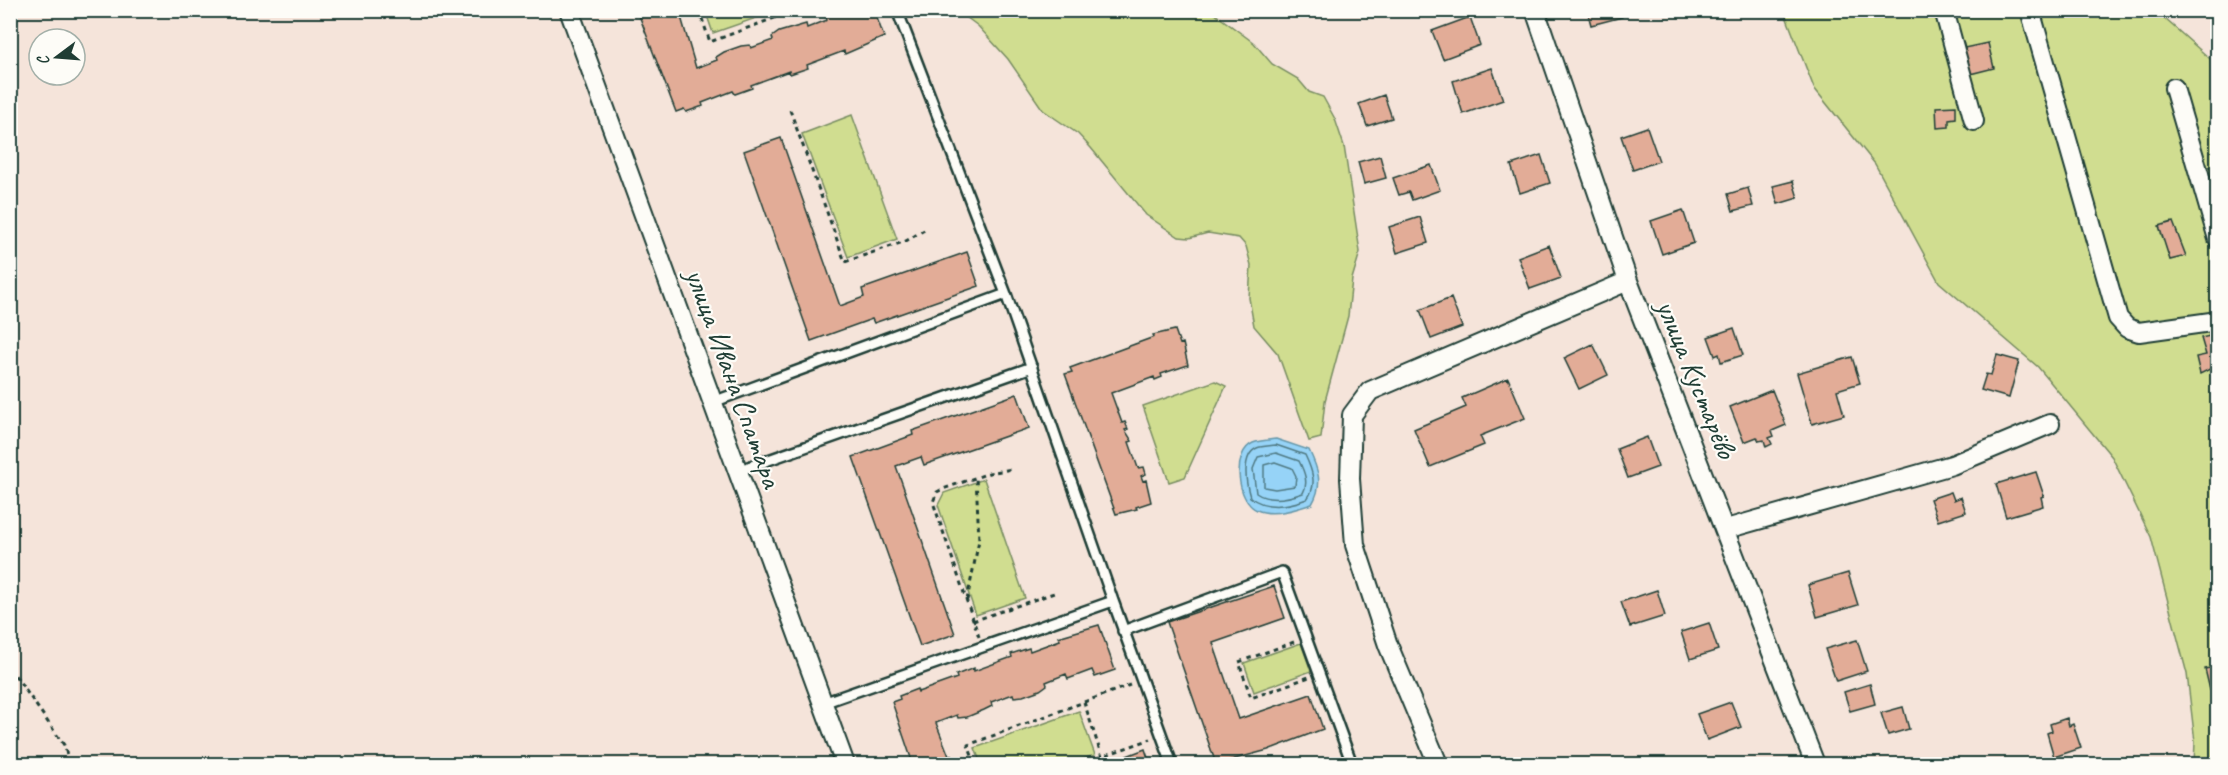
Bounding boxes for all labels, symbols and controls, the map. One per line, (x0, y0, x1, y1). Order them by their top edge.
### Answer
north arrow (27, 27, 87, 87)
text: С (32, 52, 54, 67)
street label: улица Ивана Спатара (676, 261, 792, 495)
street label: улица Кустарёво (1647, 292, 1747, 465)

